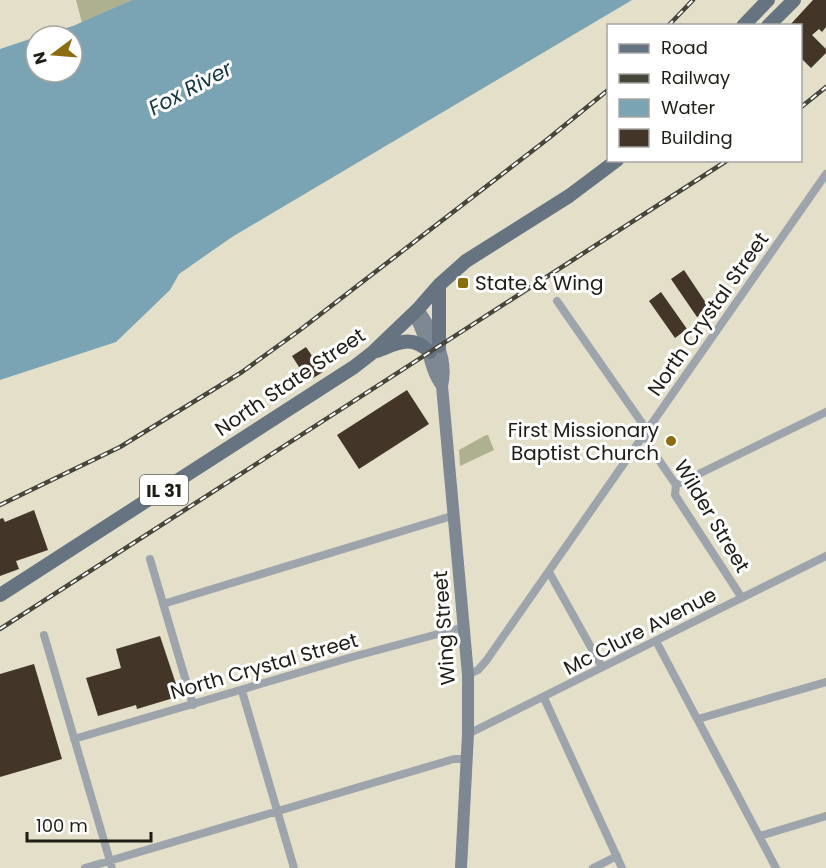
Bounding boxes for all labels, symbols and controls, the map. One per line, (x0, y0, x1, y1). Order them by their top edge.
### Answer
north arrow (24, 24, 84, 84)
legend (607, 24, 802, 162)
text: Road (661, 35, 708, 60)
text: N (27, 49, 53, 67)
water label: Fox River (143, 53, 238, 122)
text: Railway (661, 65, 730, 90)
text: Water (661, 95, 715, 120)
text: Building (661, 125, 733, 150)
street label: North Crystal Street (641, 227, 775, 401)
place label: State & Wing (475, 269, 603, 297)
marker: State & Wing (456, 276, 470, 290)
street label: North State Street (209, 321, 371, 443)
place label: First Missionary Baptist Church (508, 416, 659, 467)
marker: First Missionary Baptist Church (664, 434, 678, 448)
street label: Wilder Street (667, 455, 757, 577)
road number: IL 31 (140, 475, 188, 505)
street label: Wing Street (426, 570, 462, 686)
street label: Mc Clure Avenue (559, 580, 721, 682)
street label: North Crystal Street (167, 626, 361, 706)
scale bar (27, 805, 152, 843)
text: 100 m (36, 813, 88, 838)

